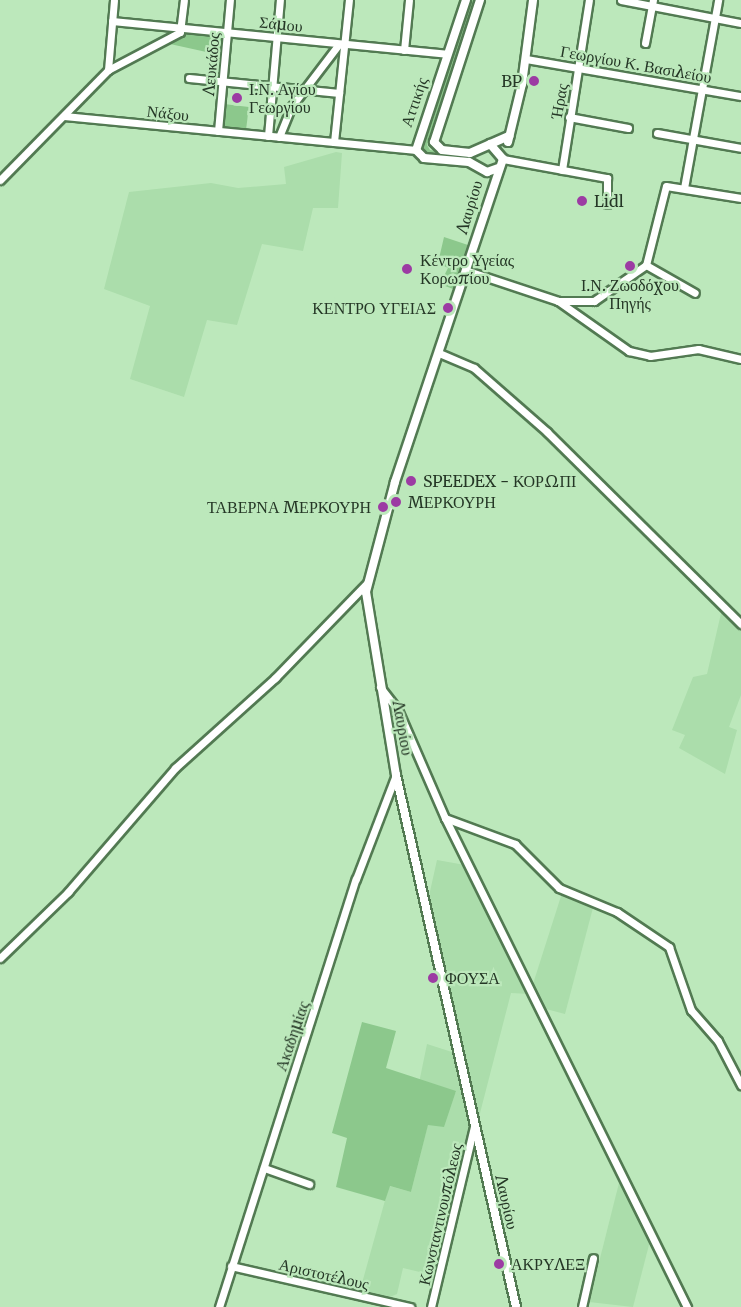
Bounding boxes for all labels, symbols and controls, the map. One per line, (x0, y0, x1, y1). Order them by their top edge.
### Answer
street label: Σάμου (258, 12, 304, 36)
street label: Λευκάδος (199, 32, 223, 96)
street label: Γεωργίου Κ. Βασιλείου (559, 41, 713, 87)
place label: BP (501, 71, 522, 91)
marker: BP (527, 74, 541, 88)
street label: Αττικής (397, 75, 431, 129)
place label: Ι.Ν. Αγίου Γεωργίου (249, 79, 316, 117)
street label: Ήρας (546, 82, 572, 120)
marker: Ι.Ν. Αγίου Γεωργίου (230, 91, 244, 105)
street label: Νάξου (146, 101, 190, 125)
street label: Λαυρίου (452, 178, 486, 236)
place label: Lidl (594, 191, 624, 211)
marker: Lidl (575, 194, 589, 208)
place label: Κέντρο Υγείας Κορωπίου (420, 250, 514, 288)
marker: Ι.Ν. Ζωοδόχου Πηγής (623, 259, 637, 273)
marker: Κέντρο Υγείας Κορωπίου (398, 260, 416, 278)
place label: Ι.Ν. Ζωοδόχου Πηγής (581, 275, 679, 313)
place label: ΚΕΝΤΡΟ ΥΓΕΙΑΣ (312, 298, 436, 318)
marker: ΚΕΝΤΡΟ ΥΓΕΙΑΣ (441, 301, 455, 315)
place label: SPEEDEX - ΚΟΡΩΠΙ (423, 471, 576, 491)
marker: SPEEDEX - ΚΟΡΩΠΙ (404, 474, 418, 488)
place label: ΜΕΡΚΟΥΡΗ (408, 492, 496, 512)
marker: ΜΕΡΚΟΥΡΗ (389, 495, 403, 509)
place label: ΤΑΒΕΡΝΑ ΜΕΡΚΟΥΡΗ (207, 497, 371, 517)
marker: ΤΑΒΕΡΝΑ ΜΕΡΚΟΥΡΗ (376, 500, 390, 514)
street label: Λαυρίου (389, 699, 417, 757)
place label: ΦΟΥΣΑ (445, 968, 500, 988)
marker: ΦΟΥΣΑ (426, 971, 440, 985)
street label: Ακαδημίας (271, 998, 313, 1074)
street label: Κωνσταντινουπόλεως (414, 1141, 466, 1287)
street label: Λαυρίου (491, 1173, 523, 1231)
street label: Αριστοτέλους (277, 1254, 371, 1294)
place label: ΑΚΡΥΛΕΞ (511, 1254, 585, 1274)
marker: ΑΚΡΥΛΕΞ (492, 1257, 506, 1271)

